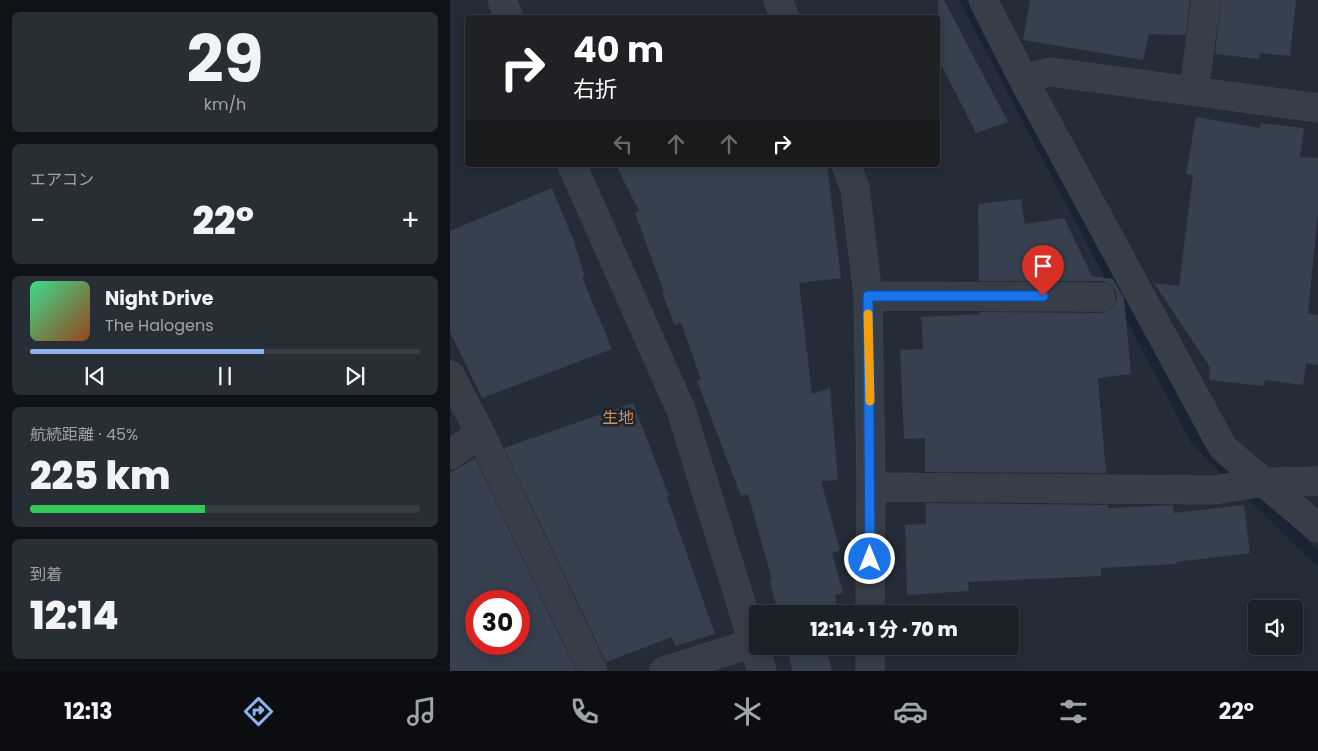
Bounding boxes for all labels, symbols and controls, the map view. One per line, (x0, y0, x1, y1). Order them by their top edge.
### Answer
text: 29 (186, 14, 264, 105)
text: 40 m (573, 25, 664, 74)
icon: right (490, 35, 555, 100)
text: 右折 (573, 74, 617, 105)
text: km/h (204, 93, 246, 116)
icon: left (609, 130, 637, 158)
icon: ahead (662, 130, 690, 158)
icon: ahead (715, 130, 743, 158)
icon: right (768, 130, 796, 158)
text: エアコン (30, 168, 94, 191)
text: 22° (192, 194, 254, 247)
text: − (30, 201, 45, 240)
text: + (401, 201, 420, 240)
pin (1022, 245, 1064, 296)
icon: arrive (1029, 252, 1057, 280)
text: Night Drive (105, 285, 214, 312)
text: The Halogens (105, 314, 213, 337)
icon: previous (81, 362, 109, 390)
icon: pause (211, 362, 239, 390)
icon: next (341, 362, 369, 390)
district label: 生地 (602, 406, 634, 429)
text: 航続距離 · 45% (30, 423, 138, 446)
text: 225 km (30, 449, 171, 502)
position arrow (843, 532, 895, 584)
text: 到着 (30, 563, 62, 586)
text: 12:14 (30, 589, 119, 642)
speed limit sign: 30 (465, 590, 530, 655)
map controls (1248, 600, 1303, 655)
button: sound (1248, 600, 1303, 655)
text: 12:14 · 1 分 · 70 m (810, 616, 958, 643)
icon: directions (241, 694, 276, 729)
icon: music (404, 694, 439, 729)
icon: phone (567, 694, 602, 729)
icon: climate (730, 694, 765, 729)
icon: car (893, 694, 928, 729)
icon: filters (1056, 694, 1091, 729)
text: 12:13 (64, 696, 113, 727)
text: 22° (1219, 696, 1254, 727)

